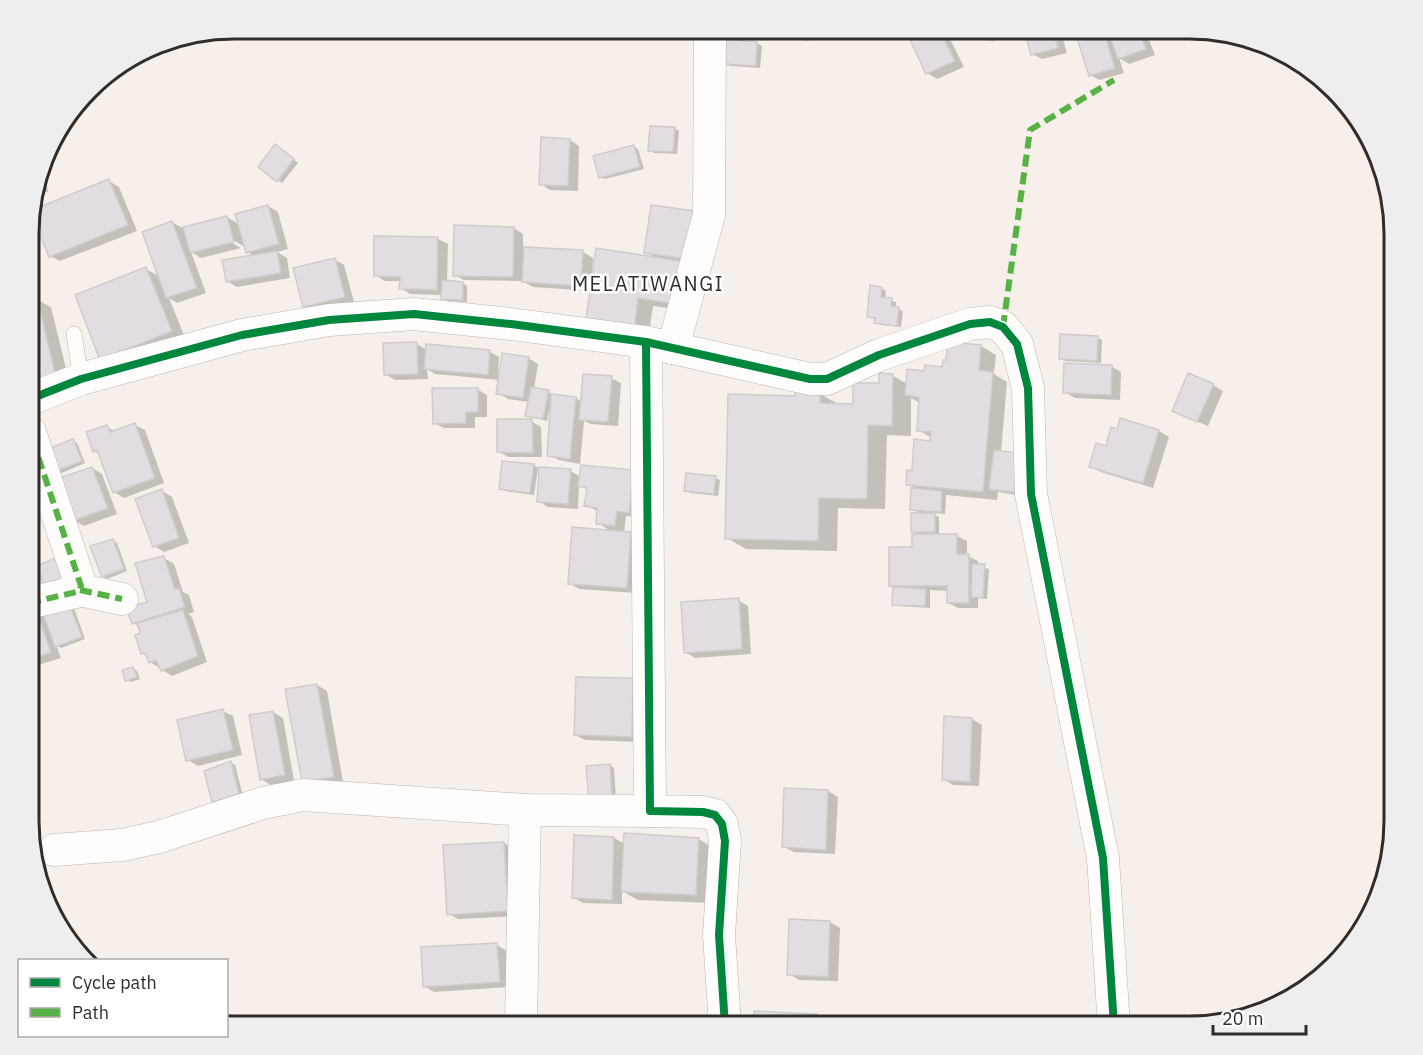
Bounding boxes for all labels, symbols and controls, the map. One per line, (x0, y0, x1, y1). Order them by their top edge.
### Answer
district label: MELATIWANGI (572, 270, 724, 297)
legend (18, 959, 228, 1037)
text: Cycle path (72, 971, 157, 994)
scale bar (1213, 998, 1306, 1036)
text: Path (72, 1001, 109, 1024)
text: 20 m (1222, 1007, 1264, 1030)

